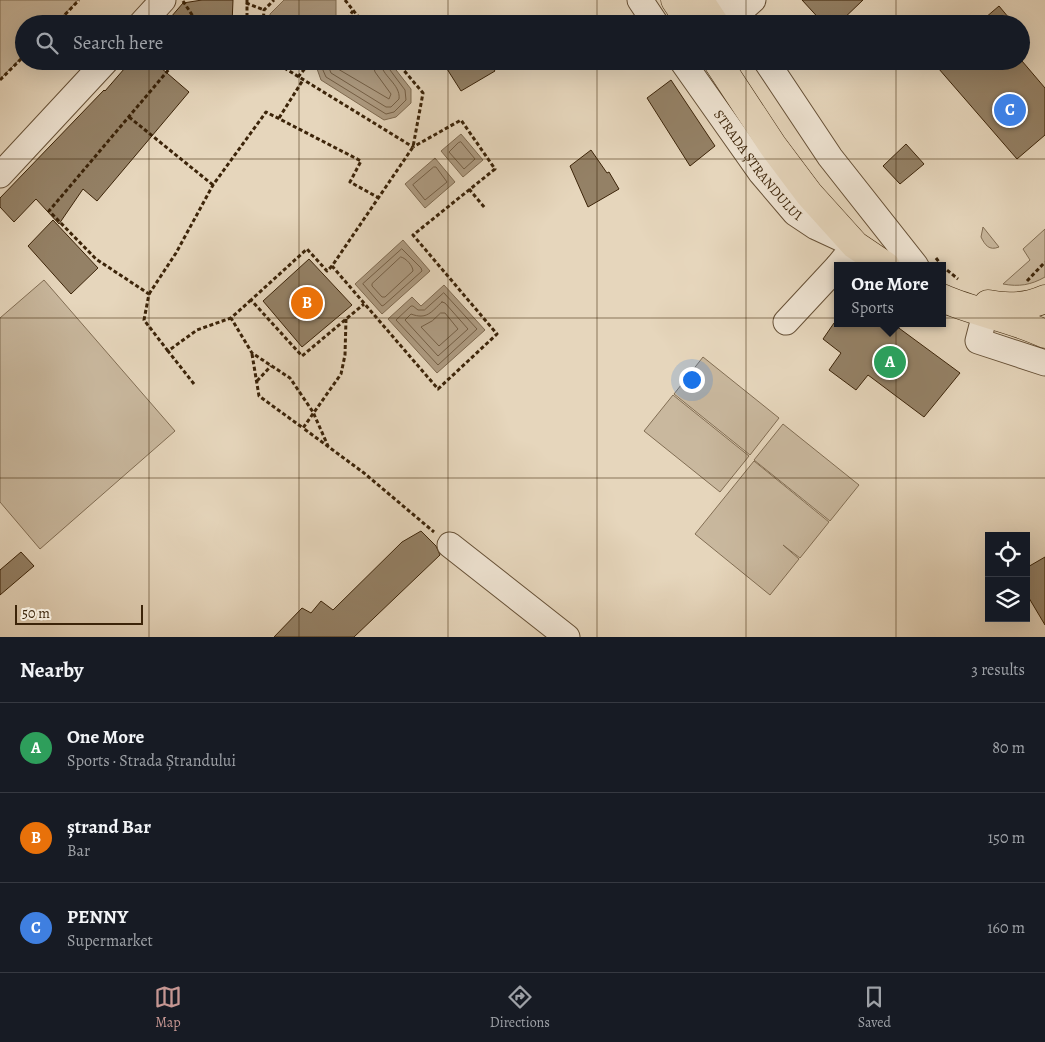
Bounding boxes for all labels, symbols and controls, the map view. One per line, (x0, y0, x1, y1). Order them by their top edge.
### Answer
search box (15, 15, 1030, 70)
icon: search (33, 29, 61, 57)
text: Search here (73, 30, 163, 56)
pin: C (994, 91, 1026, 129)
street label: STRADA ȘTRANDULUI (710, 106, 806, 225)
popup (834, 262, 946, 327)
text: One More (851, 271, 929, 297)
pin: B (291, 284, 323, 322)
text: Sports (851, 297, 894, 319)
pin: A (874, 343, 906, 381)
your location (679, 367, 705, 393)
map controls (985, 532, 1030, 622)
button: locate (985, 532, 1030, 577)
button: layers (985, 577, 1030, 622)
scale bar (15, 602, 142, 625)
text: 50 m (22, 604, 50, 623)
text: Nearby (20, 656, 83, 684)
text: 3 results (971, 659, 1025, 681)
text: One More (67, 724, 144, 750)
text: A (31, 737, 41, 759)
text: 80 m (992, 737, 1025, 759)
text: Sports · Strada Ștrandului (67, 750, 236, 772)
text: ștrand Bar (67, 814, 151, 840)
text: B (31, 827, 41, 849)
text: 150 m (988, 827, 1025, 849)
text: Bar (67, 840, 90, 862)
text: PENNY (67, 904, 128, 930)
text: C (31, 917, 41, 939)
text: 160 m (987, 917, 1025, 939)
text: Supermarket (67, 930, 153, 952)
tab: Map (154, 983, 182, 1032)
tab: Directions (490, 983, 550, 1032)
tab: Saved (858, 983, 891, 1032)

